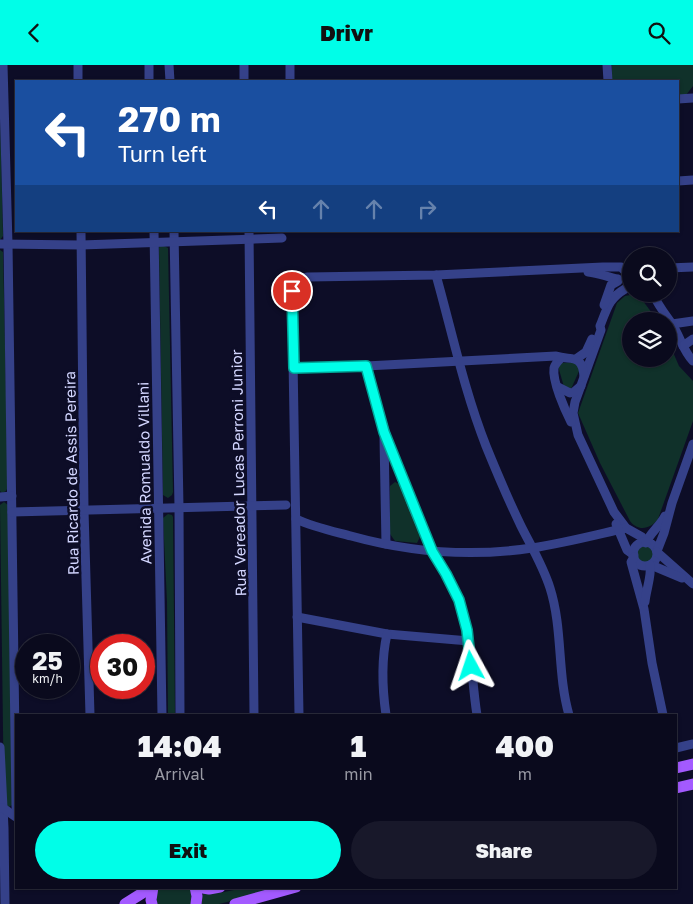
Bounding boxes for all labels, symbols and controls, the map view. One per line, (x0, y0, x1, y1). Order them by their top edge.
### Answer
icon: back (20, 19, 48, 47)
text: Drivr (320, 19, 373, 46)
icon: search (645, 19, 673, 47)
text: 270 m (118, 98, 221, 140)
icon: left (35, 100, 100, 165)
text: Turn left (118, 140, 207, 167)
icon: left (254, 195, 282, 223)
icon: ahead (307, 195, 335, 223)
icon: ahead (360, 195, 388, 223)
icon: right (413, 195, 441, 223)
map controls (622, 247, 677, 367)
button: search (622, 247, 677, 302)
pin (271, 270, 313, 312)
icon: arrive (278, 277, 306, 305)
button: layers (622, 312, 677, 367)
street label: Rua Vereador Lucas Perroni Junior (227, 349, 249, 597)
street label: Rua Ricardo de Assis Pereira (60, 371, 82, 575)
street label: Avenida Romualdo Villani (133, 382, 155, 564)
speed limit sign: 30 (90, 634, 155, 699)
position arrow (444, 639, 496, 691)
text: 25 (32, 645, 63, 676)
text: km/h (32, 671, 63, 686)
text: 14:04 (138, 728, 221, 764)
text: 1 (351, 728, 366, 764)
text: 400 (495, 728, 554, 764)
text: Arrival (155, 764, 205, 784)
text: min (344, 764, 373, 784)
text: m (518, 764, 532, 784)
button: Exit (35, 821, 341, 879)
button: Share (351, 821, 657, 879)

